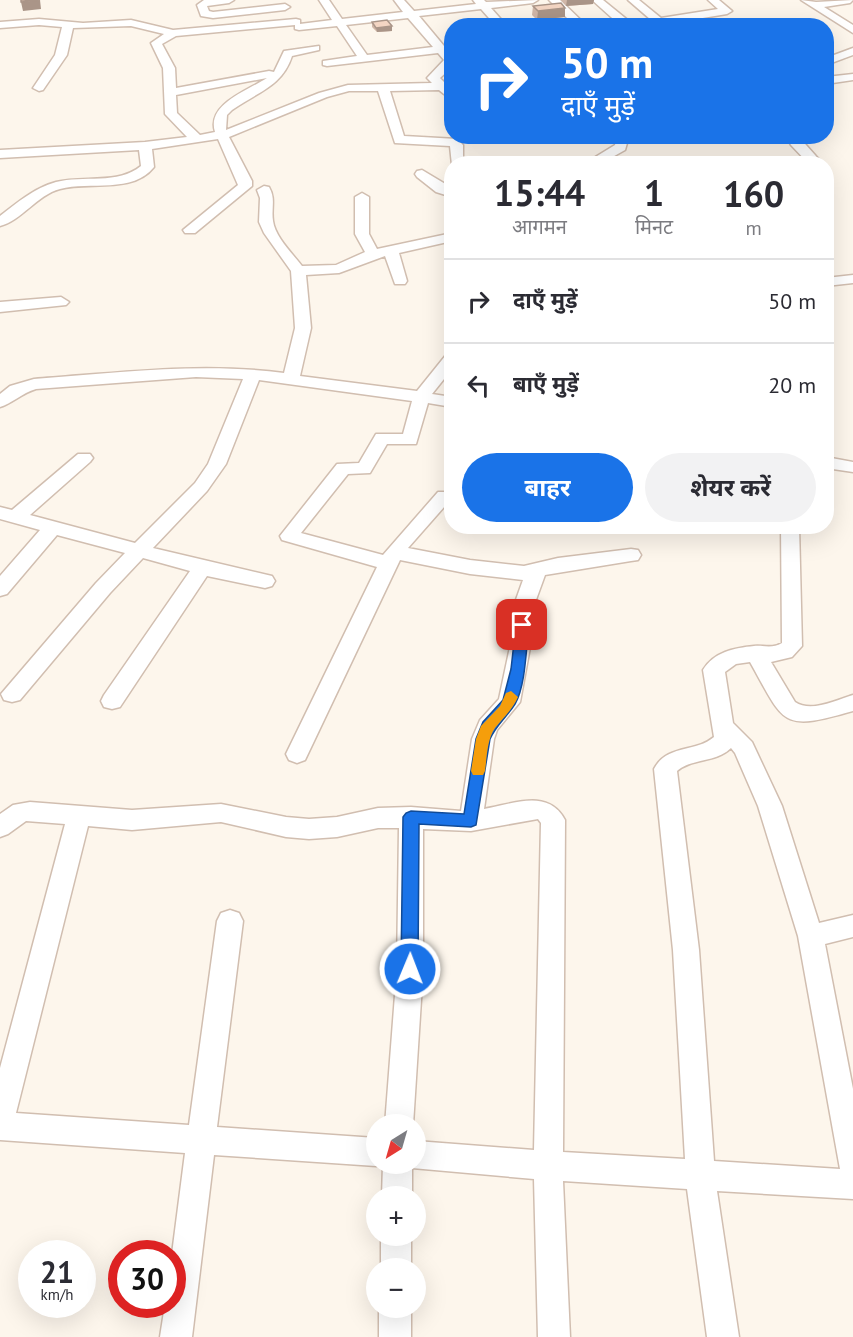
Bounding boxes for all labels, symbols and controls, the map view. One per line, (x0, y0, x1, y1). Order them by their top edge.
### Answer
text: 50 m (561, 35, 653, 90)
icon: right (462, 42, 540, 120)
text: दाएँ मुड़ें (561, 88, 635, 122)
text: 15:44 (494, 169, 585, 216)
text: 1 (644, 169, 664, 216)
text: 160 (723, 170, 784, 217)
text: आगमन (512, 214, 567, 240)
text: मिनट (635, 214, 673, 240)
text: m (745, 215, 762, 241)
icon: right (462, 285, 495, 318)
text: दाएँ मुड़ें (513, 286, 578, 314)
text: 50 m (768, 287, 816, 315)
icon: left (462, 369, 495, 402)
text: बाएँ मुड़ें (513, 370, 579, 398)
text: 20 m (768, 371, 816, 399)
button: बाहर (462, 453, 633, 522)
button: शेयर करें (645, 453, 816, 522)
pin (496, 599, 547, 650)
icon: arrive (505, 608, 538, 641)
position arrow (378, 937, 442, 1001)
north arrow (366, 1114, 426, 1174)
map controls (366, 1114, 426, 1318)
button: + (366, 1186, 426, 1246)
speed limit sign: 30 (108, 1240, 186, 1318)
text: 21 (40, 1252, 74, 1291)
button: − (366, 1258, 426, 1318)
text: km/h (41, 1285, 73, 1304)

